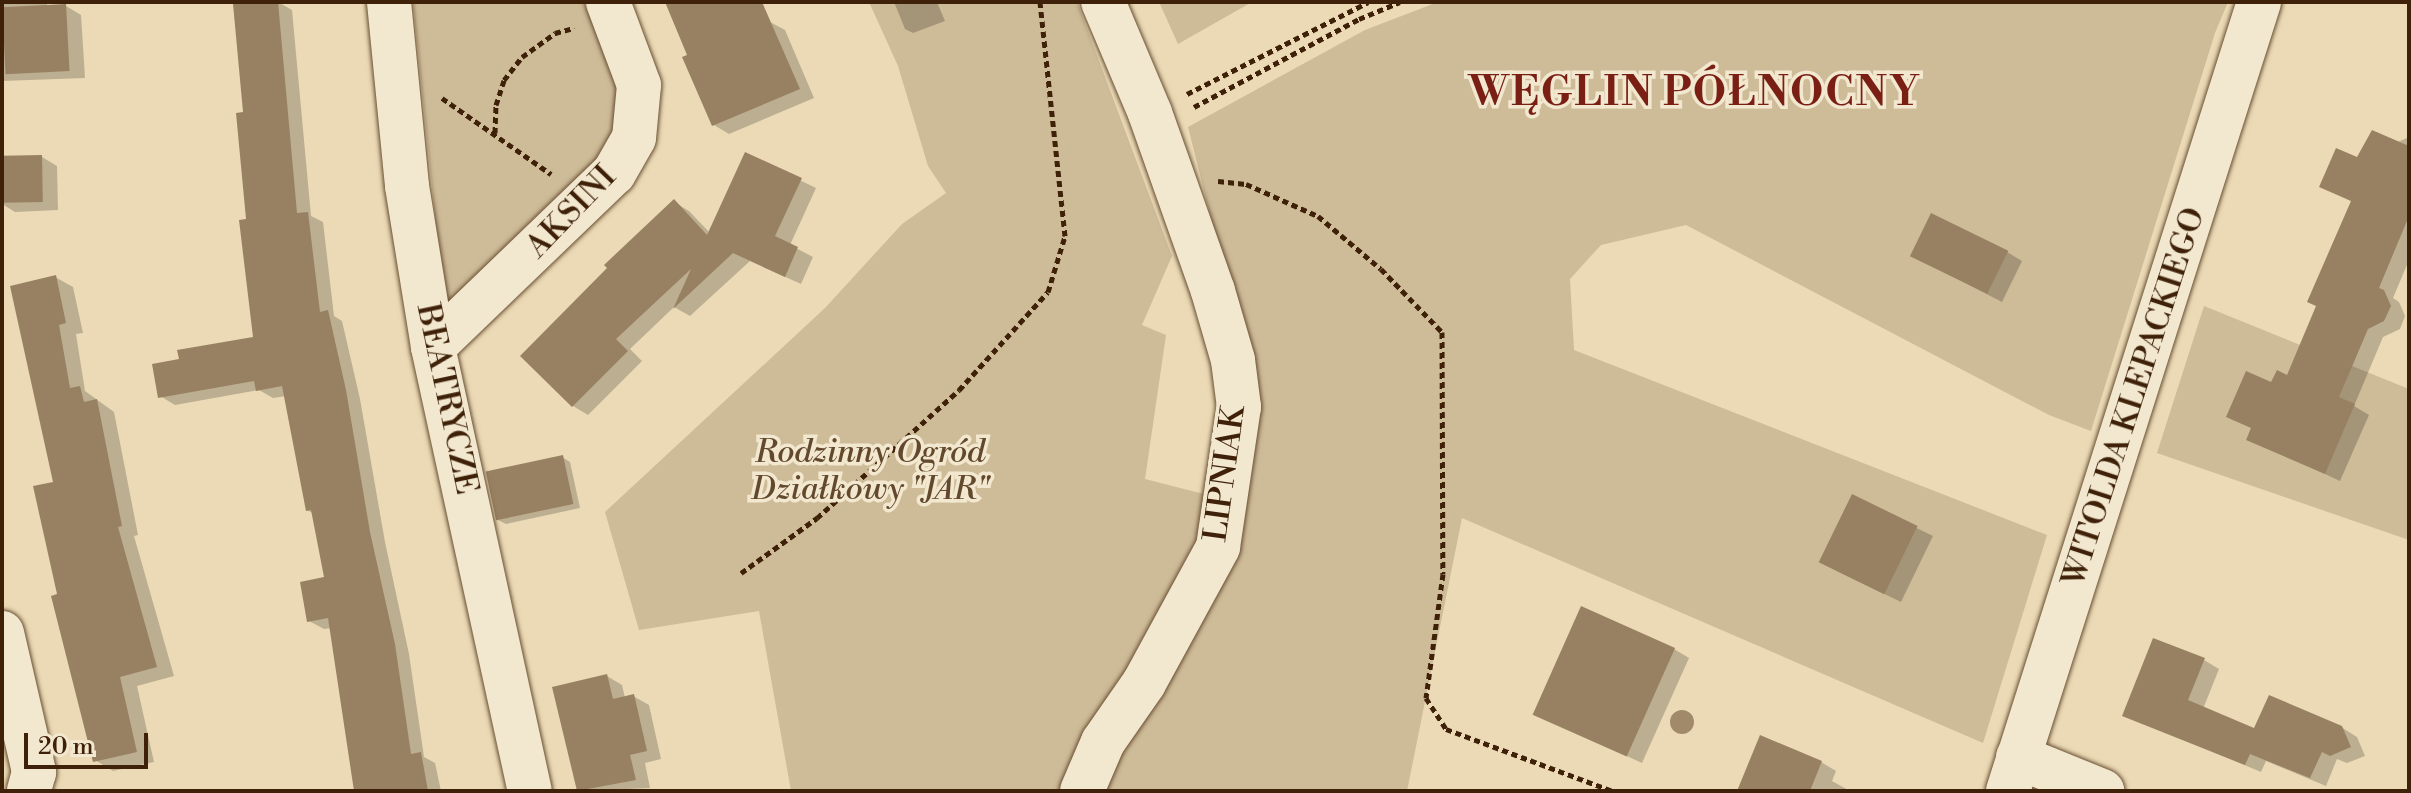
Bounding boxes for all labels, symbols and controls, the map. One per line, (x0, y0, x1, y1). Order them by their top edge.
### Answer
district label: WĘGLIN PÓŁNOCNY (1468, 69, 1922, 117)
street label: AKSINI (518, 158, 624, 266)
street label: WITOLDA KLEPACKIEGO (2055, 203, 2213, 591)
street label: BEATRYCZE (408, 300, 486, 498)
street label: LIPNIAK (1196, 404, 1254, 544)
park label: Rodzinny Ogród Działkowy "JAR" (751, 434, 989, 509)
scale bar (28, 717, 152, 767)
text: 20 m (38, 732, 94, 762)

